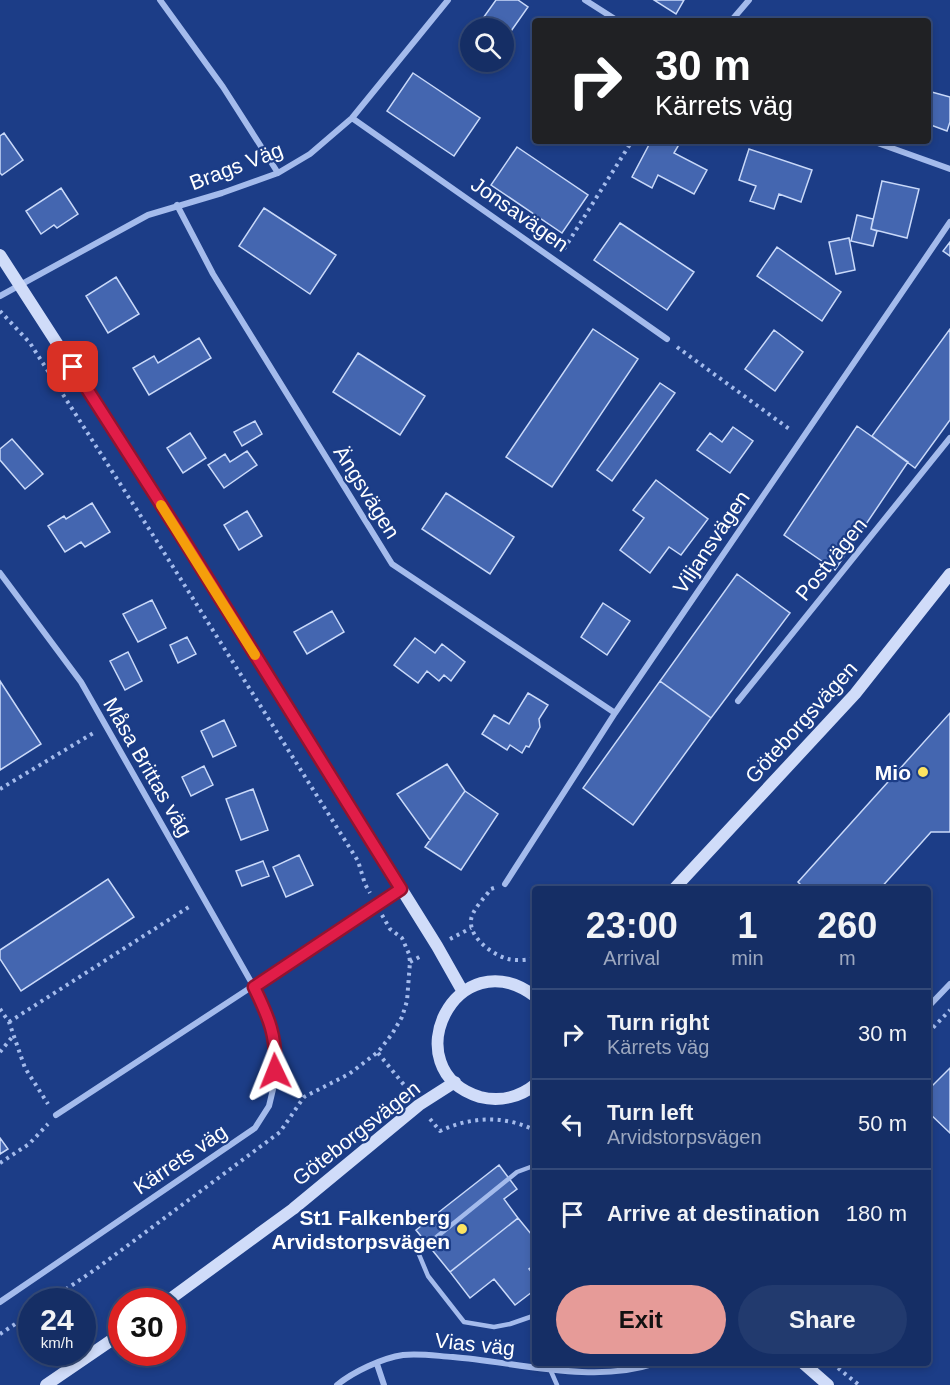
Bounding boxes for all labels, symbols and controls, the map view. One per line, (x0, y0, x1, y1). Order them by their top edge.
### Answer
map controls (460, 18, 514, 72)
button: search (460, 18, 514, 72)
icon: right (556, 42, 634, 120)
text: 30 m (655, 42, 751, 89)
text: Kärrets väg (655, 91, 793, 121)
street label: Brags Väg (186, 138, 286, 194)
street label: Jonsavägen (467, 172, 573, 256)
pin (47, 341, 98, 392)
icon: arrive (56, 350, 89, 383)
street label: Ängsvägen (329, 441, 405, 543)
street label: Viljansvägen (668, 486, 754, 598)
street label: Postvägen (791, 513, 871, 605)
street label: Göteborgsvägen (741, 657, 861, 787)
street label: Måsa Brittas väg (99, 694, 197, 840)
place label: Mio (875, 761, 911, 784)
marker: Mio (916, 765, 930, 779)
text: 23:00 (586, 905, 678, 946)
text: 1 (737, 905, 757, 946)
text: 260 (817, 905, 877, 946)
text: Arrival (603, 947, 660, 969)
text: min (731, 947, 764, 969)
text: m (839, 947, 856, 969)
text: Turn right (607, 1010, 709, 1035)
icon: right (556, 1018, 589, 1051)
text: 30 m (858, 1021, 907, 1046)
text: Kärrets väg (607, 1036, 709, 1058)
position arrow (243, 1039, 307, 1103)
street label: Göteborgsvägen (288, 1076, 424, 1190)
text: Turn left (607, 1100, 693, 1125)
icon: left (556, 1108, 589, 1141)
text: 50 m (858, 1111, 907, 1136)
street label: Kärrets väg (129, 1119, 231, 1199)
text: Arvidstorpsvägen (607, 1126, 762, 1148)
icon: arrive (556, 1198, 589, 1231)
text: Arrive at destination (607, 1201, 820, 1226)
text: 180 m (846, 1201, 907, 1226)
place label: St1 Falkenberg Arvidstorpsvägen (271, 1206, 450, 1253)
marker: St1 Falkenberg Arvidstorpsvägen (455, 1222, 469, 1236)
button: Exit (556, 1285, 726, 1354)
button: Share (738, 1285, 907, 1354)
speed limit sign: 30 (108, 1288, 186, 1366)
text: 24 (40, 1303, 74, 1336)
street label: Vias väg (434, 1328, 516, 1360)
text: km/h (41, 1334, 73, 1351)

